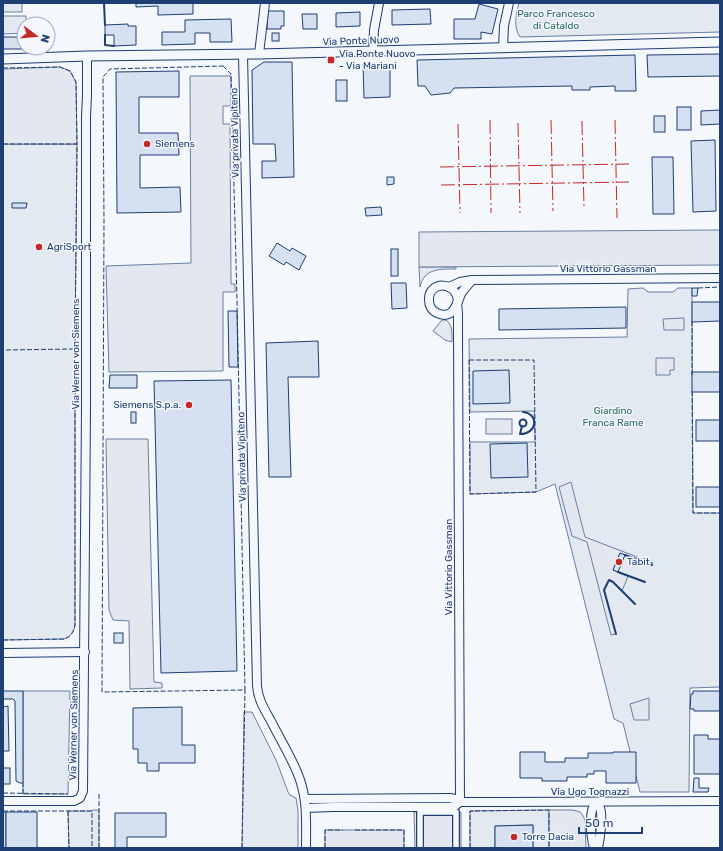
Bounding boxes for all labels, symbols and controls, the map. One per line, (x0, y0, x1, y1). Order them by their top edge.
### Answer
park label: Parco Francesco di Cataldo (517, 8, 595, 32)
north arrow (16, 16, 56, 56)
text: N (38, 33, 52, 44)
street label: Via Ponte Nuovo (323, 34, 400, 48)
place label: Via Ponte Nuovo - Via Mariani (339, 48, 416, 72)
marker: Via Ponte Nuovo - Via Mariani (326, 55, 336, 65)
street label: Via privata Vipiteno (228, 88, 242, 178)
place label: Siemens (155, 138, 195, 150)
marker: Siemens (142, 139, 152, 149)
place label: AgriSport (47, 241, 92, 253)
marker: AgriSport (34, 242, 44, 252)
street label: Via Vittorio Gassman (560, 263, 656, 275)
street label: Via Werner von Siemens (70, 299, 82, 409)
place label: Siemens S.p.a. (113, 399, 181, 411)
marker: Siemens S.p.a. (184, 400, 194, 410)
park label: Giardino Franca Rame (582, 405, 644, 429)
street label: Via privata Vipiteno (235, 412, 249, 502)
street label: Via Vittorio Gassman (443, 519, 455, 615)
place label: Tabit (627, 556, 650, 568)
marker: Tabit (614, 557, 624, 567)
street label: Via Werner von Siemens (67, 669, 81, 781)
street label: Via Ugo Tognazzi (551, 786, 629, 798)
scale bar (579, 809, 642, 835)
text: 50 m (585, 816, 613, 830)
place label: Torre Dacia (522, 831, 574, 843)
marker: Torre Dacia (509, 832, 519, 842)

